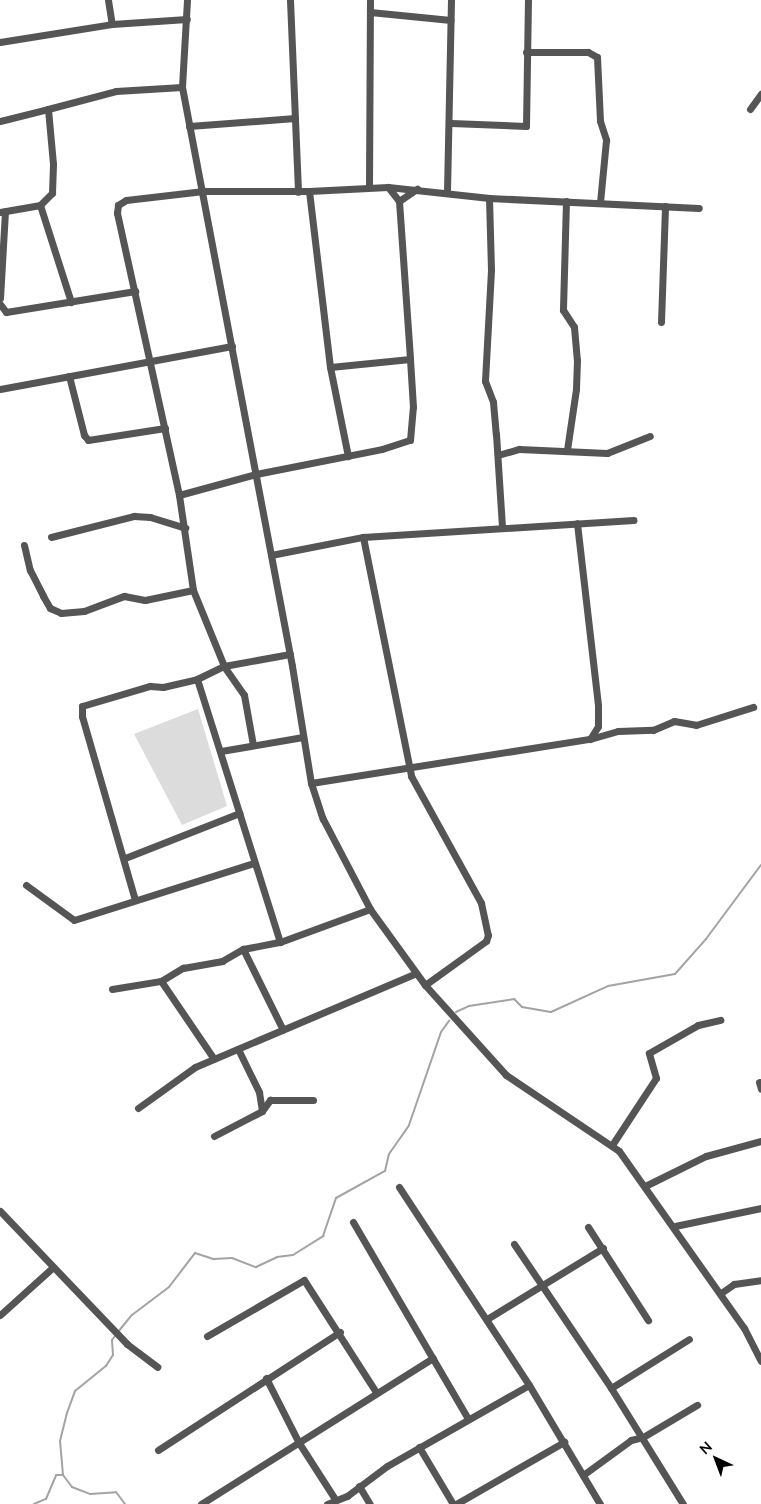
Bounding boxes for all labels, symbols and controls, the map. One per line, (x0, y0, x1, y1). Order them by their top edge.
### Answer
north arrow (691, 1434, 741, 1484)
text: N (696, 1438, 715, 1458)

